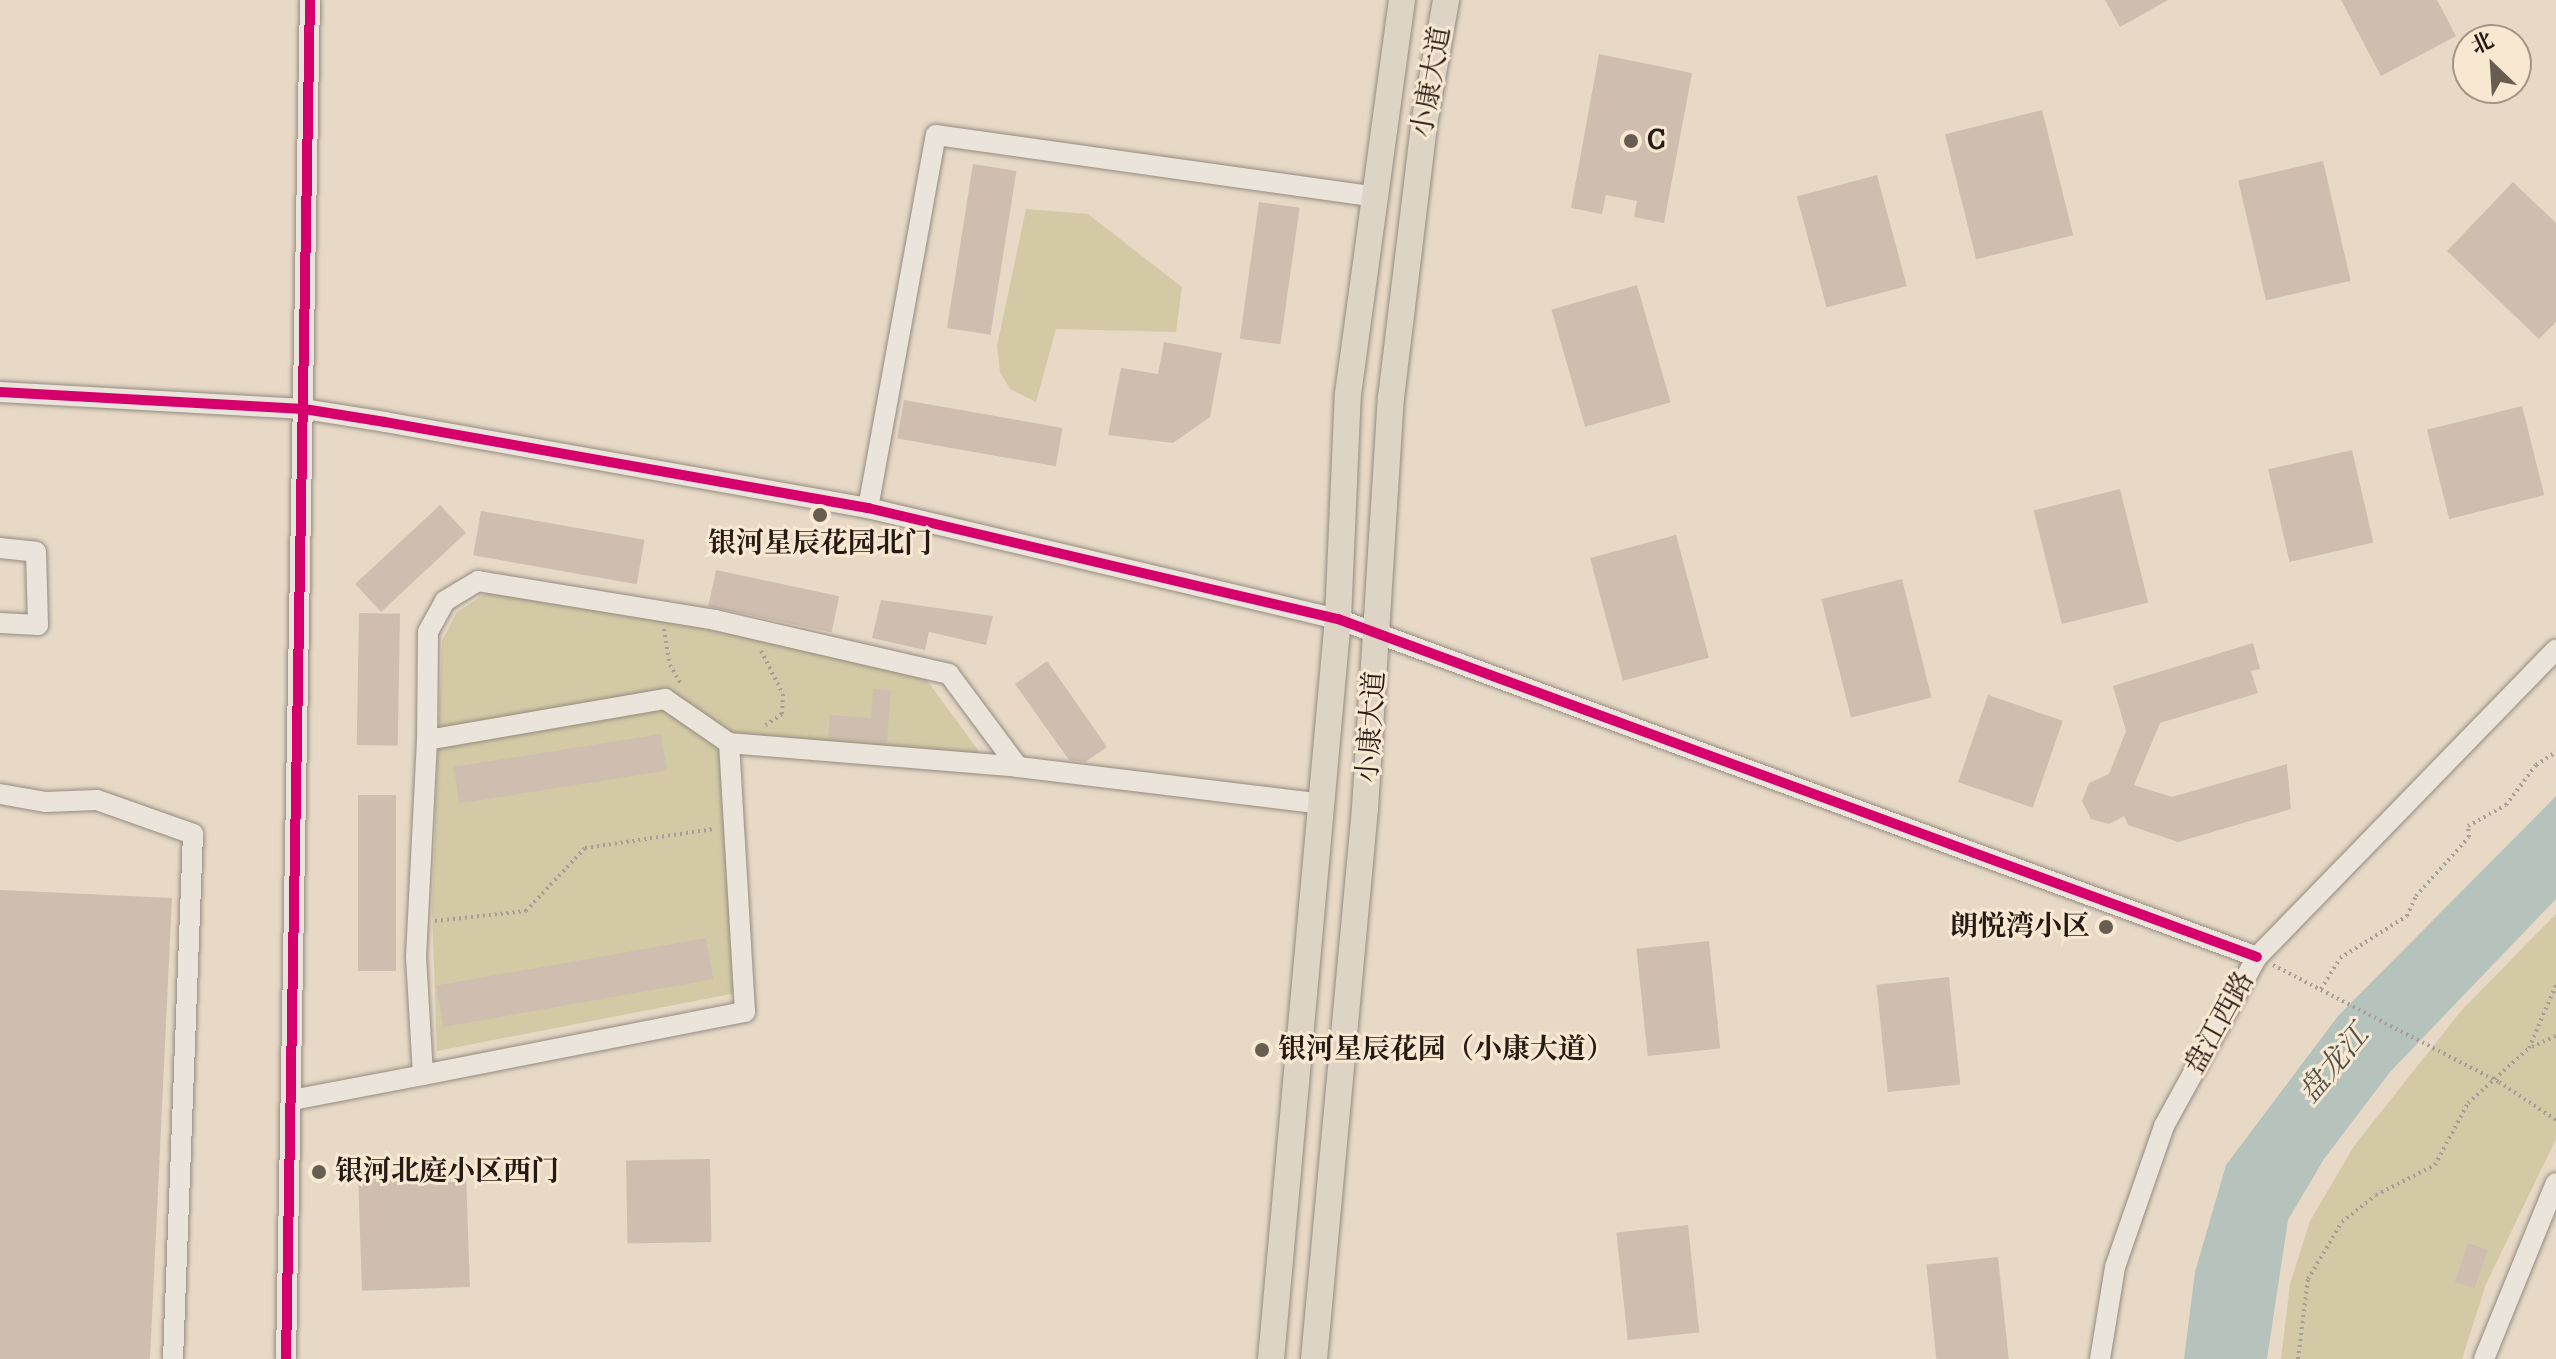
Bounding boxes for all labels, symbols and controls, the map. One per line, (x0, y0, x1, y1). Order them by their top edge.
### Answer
street label: 小康大道 (1406, 24, 1458, 140)
north arrow (2452, 24, 2532, 104)
text: 北 (2467, 27, 2498, 60)
place label: C (1647, 124, 1666, 158)
marker: C (1622, 132, 1640, 150)
marker: 银河星辰花园北门 (811, 506, 829, 524)
place label: 银河星辰花园北门 (708, 527, 932, 561)
street label: 小康大道 (1351, 670, 1393, 784)
place label: 朗悦湾小区 (1950, 910, 2090, 944)
marker: 朗悦湾小区 (2097, 918, 2115, 936)
street label: 盘江西路 (2178, 966, 2262, 1080)
water label: 盘龙江 (2292, 1019, 2378, 1111)
place label: 银河星辰花园（小康大道） (1278, 1033, 1614, 1067)
marker: 银河星辰花园（小康大道） (1253, 1041, 1271, 1059)
place label: 银河北庭小区西门 (335, 1155, 559, 1189)
marker: 银河北庭小区西门 (310, 1163, 328, 1181)

